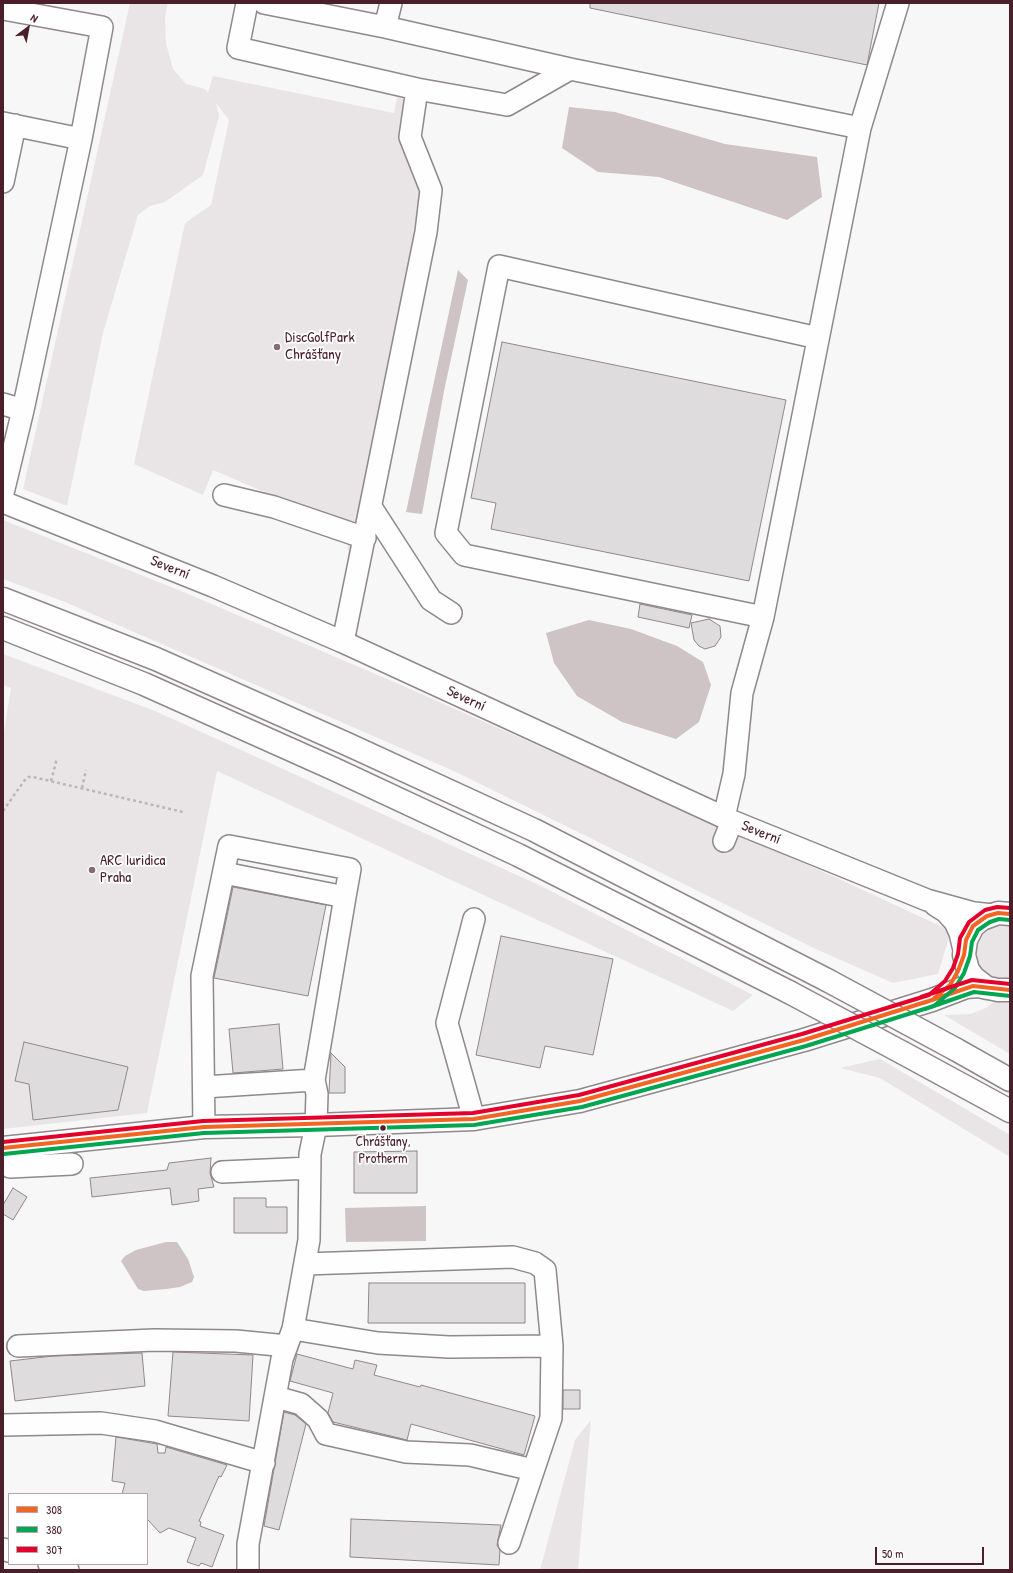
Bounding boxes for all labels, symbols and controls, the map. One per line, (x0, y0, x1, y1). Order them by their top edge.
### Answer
north arrow (8, 8, 48, 48)
text: N (28, 10, 41, 25)
place label: DiscGolfPark Chrášťany (285, 329, 355, 364)
marker: DiscGolfPark Chrášťany (272, 342, 282, 352)
street label: Severní (148, 552, 192, 584)
street label: Severní (444, 682, 488, 716)
street label: Severní (739, 817, 783, 849)
place label: ARC Iuridica Praha (100, 852, 165, 887)
marker: ARC Iuridica Praha (87, 865, 97, 875)
marker: Chrášťany, Protherm (378, 1123, 388, 1133)
place label: Chrášťany, Protherm (355, 1134, 411, 1166)
legend (8, 1493, 148, 1565)
text: 308 (46, 1501, 62, 1518)
text: 380 (46, 1521, 62, 1538)
scale bar (877, 1539, 986, 1565)
text: 307 (46, 1541, 63, 1558)
text: 50 m (882, 1545, 903, 1562)

